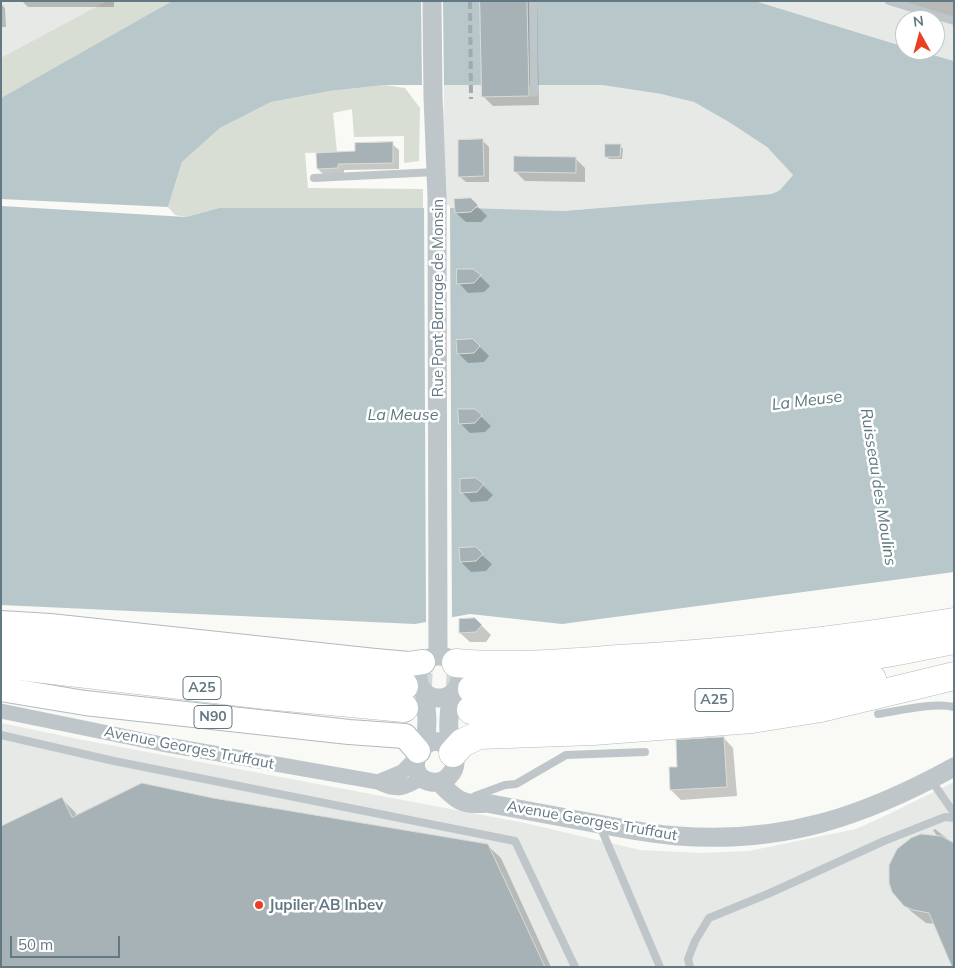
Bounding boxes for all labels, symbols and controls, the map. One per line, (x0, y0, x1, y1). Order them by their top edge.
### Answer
north arrow (895, 10, 945, 60)
text: N (912, 12, 925, 31)
street label: Rue Pont Barrage de Monsin (429, 199, 447, 397)
water label: La Meuse (771, 387, 843, 415)
water label: La Meuse (368, 405, 438, 425)
water label: Ruisseau des Moulins (856, 407, 900, 567)
road number: A25 (183, 676, 221, 700)
road number: A25 (695, 688, 733, 712)
road number: N90 (194, 706, 232, 729)
street label: Avenue Georges Truffaut (103, 723, 275, 773)
street label: Avenue Georges Truffaut (505, 797, 679, 845)
place label: Jupiler AB Inbev (269, 896, 383, 914)
marker: Jupiler AB Inbev (253, 899, 265, 911)
scale bar (12, 926, 122, 958)
text: 50 m (18, 935, 53, 954)

